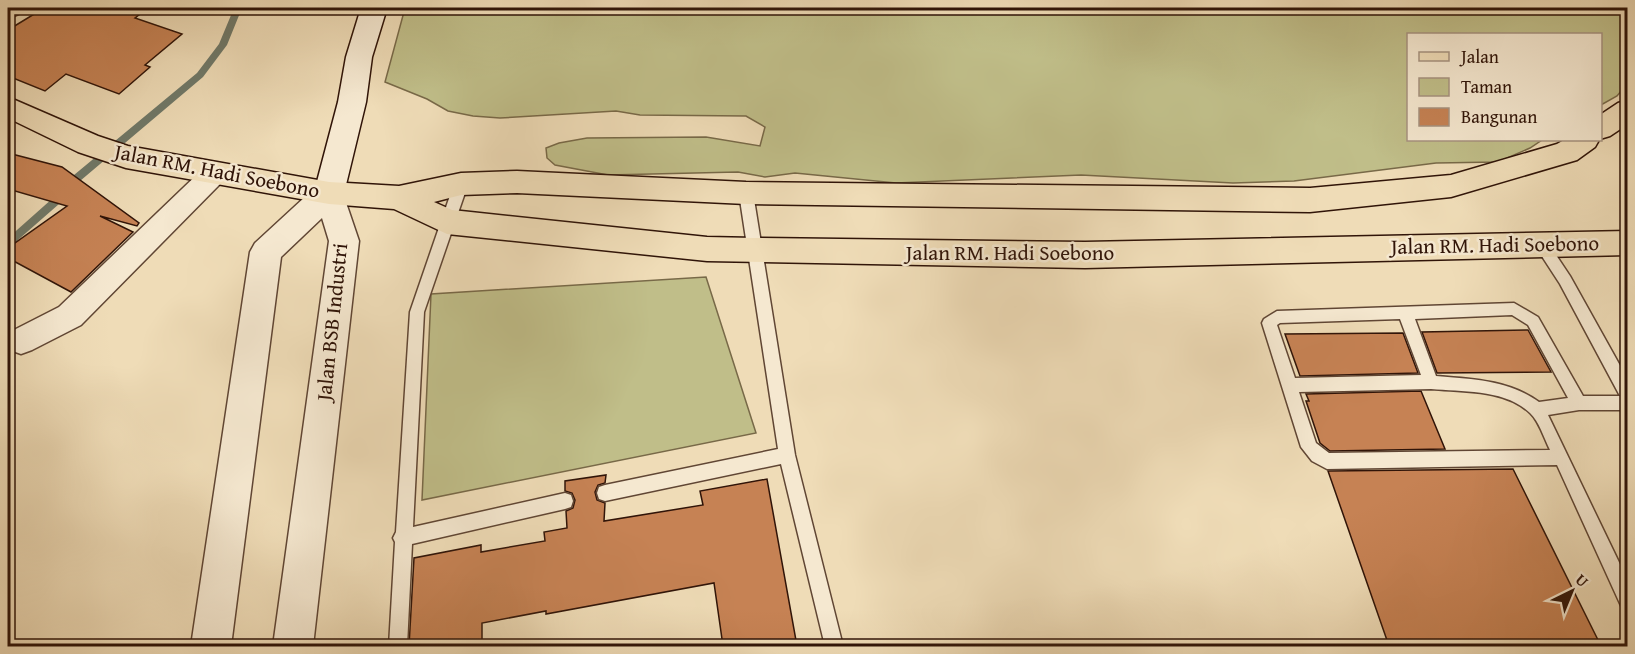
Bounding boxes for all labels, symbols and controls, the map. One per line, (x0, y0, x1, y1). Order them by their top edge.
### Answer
legend (1407, 33, 1602, 141)
text: Jalan (1459, 43, 1499, 70)
text: Taman (1461, 73, 1512, 100)
text: Bangunan (1461, 103, 1537, 130)
street label: Jalan RM. Hadi Soebono (109, 135, 322, 206)
street label: Jalan RM. Hadi Soebono (1388, 227, 1599, 262)
street label: Jalan RM. Hadi Soebono (903, 237, 1114, 268)
street label: Jalan BSB Industri (307, 241, 355, 405)
north arrow (1542, 561, 1602, 621)
text: U (1570, 568, 1595, 593)

